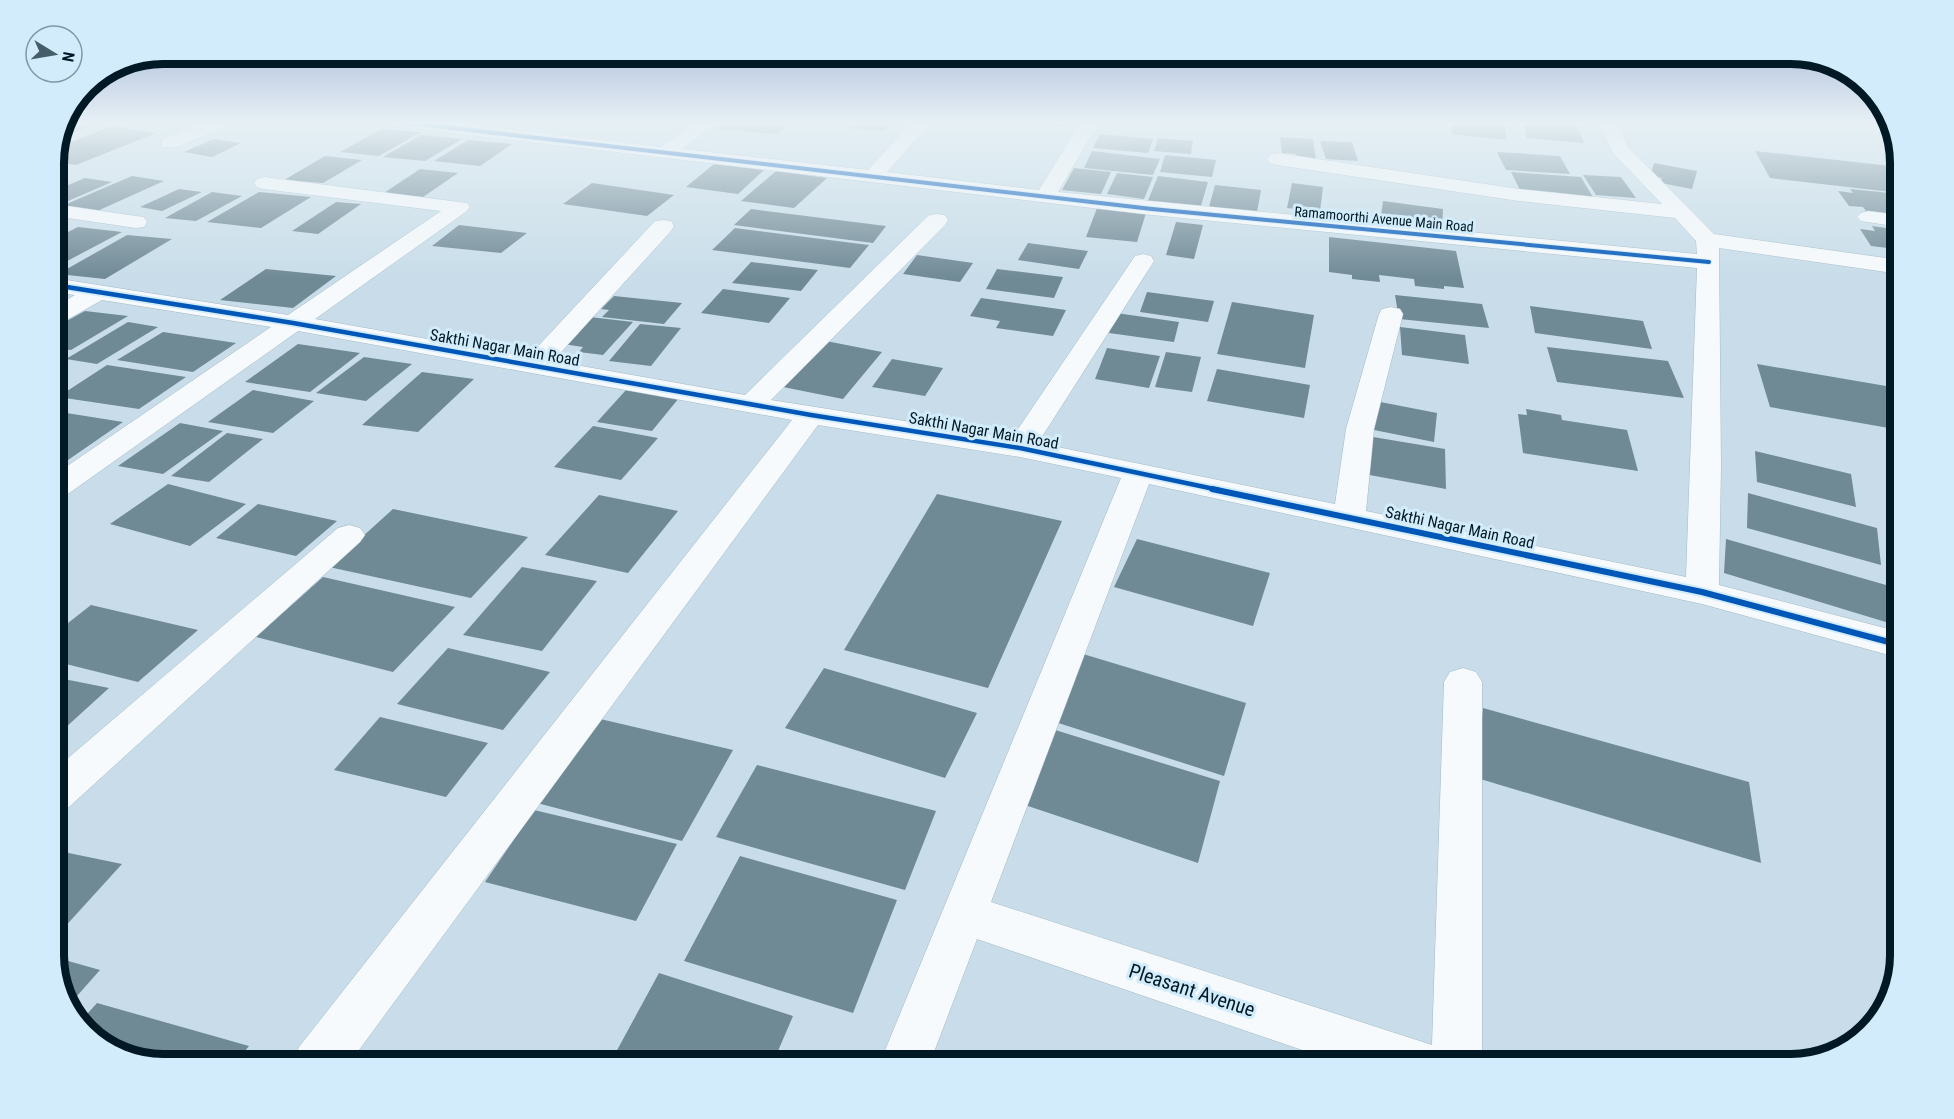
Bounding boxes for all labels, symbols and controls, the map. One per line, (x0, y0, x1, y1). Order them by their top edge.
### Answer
north arrow (24, 24, 84, 84)
text: N (58, 50, 78, 63)
street label: Ramamoorthi Avenue Main Road (1294, 203, 1474, 235)
street label: Sakthi Nagar Main Road (429, 325, 581, 370)
street label: Sakthi Nagar Main Road (908, 408, 1060, 453)
street label: Sakthi Nagar Main Road (1384, 502, 1536, 553)
street label: Pleasant Avenue (1126, 958, 1258, 1022)

